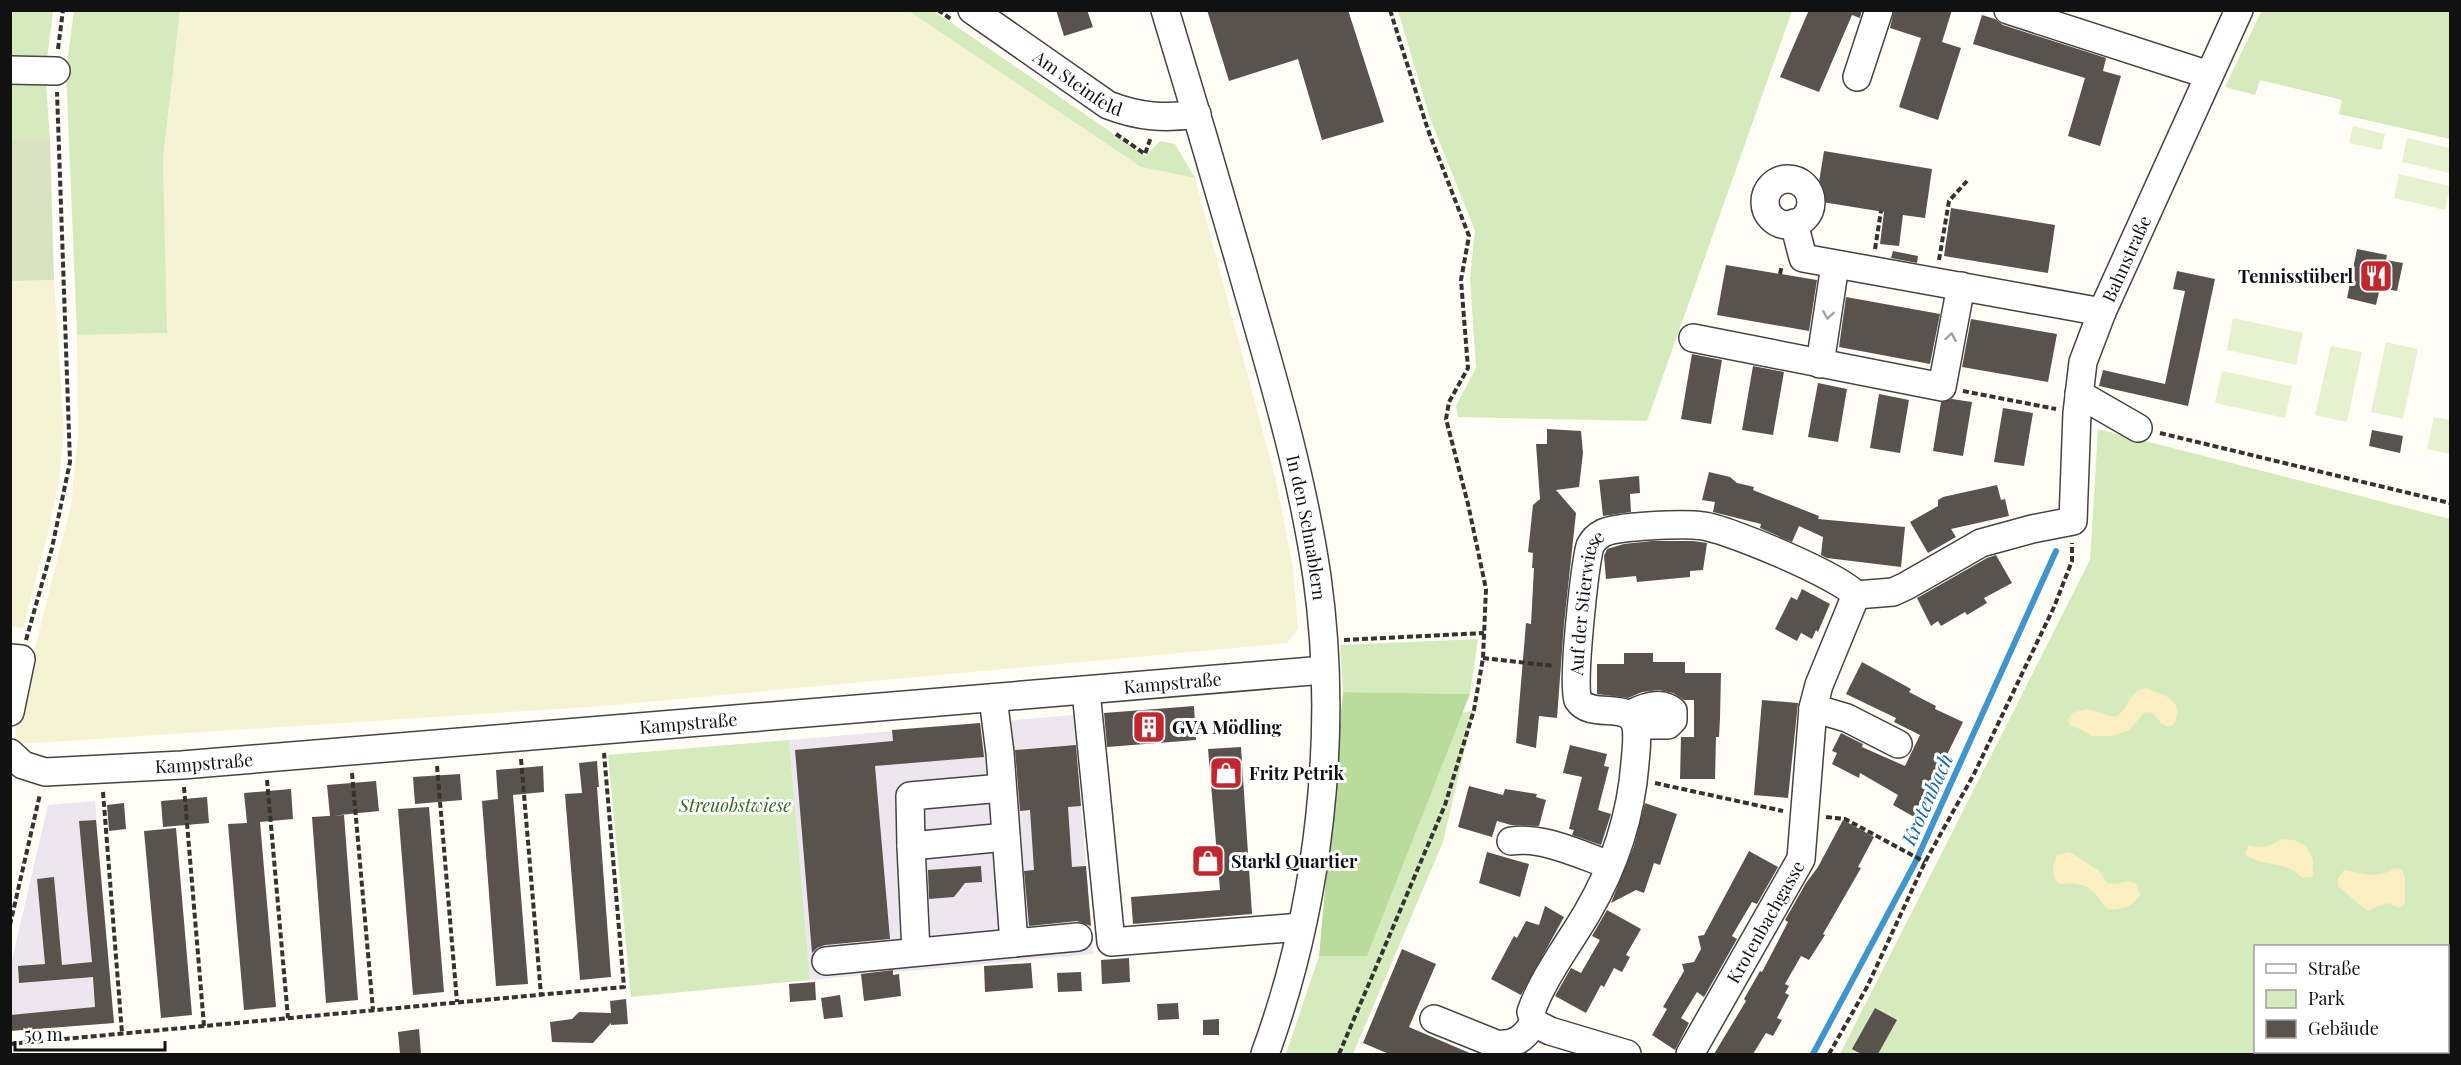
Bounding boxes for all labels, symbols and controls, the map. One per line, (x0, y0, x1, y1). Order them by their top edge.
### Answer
street label: Am Steinfeld (1028, 44, 1126, 121)
street label: Bahnstraße (2096, 212, 2156, 306)
restaurant icon: Tennisstüberl (2358, 258, 2394, 294)
place label: Tennisstüberl (2238, 264, 2353, 288)
one-way arrow (1822, 310, 1834, 319)
one-way arrow (1945, 332, 1957, 341)
street label: In den Schnablern (1281, 452, 1332, 602)
street label: Auf der Stierwiese (1564, 524, 1609, 677)
street label: Kampstraße (1123, 667, 1223, 699)
street label: Kampstraße (638, 707, 738, 739)
building icon: GVA Mödling (1131, 709, 1167, 745)
place label: GVA Mödling (1172, 715, 1281, 739)
street label: Kampstraße (154, 747, 254, 778)
water label: Krotenbach (1893, 749, 1958, 850)
shop icon: Fritz Petrik (1208, 755, 1244, 791)
place label: Fritz Petrik (1249, 761, 1345, 785)
park label: Streuobstwiese (678, 793, 791, 817)
shop icon: Starkl Quartier (1190, 843, 1226, 879)
place label: Starkl Quartier (1231, 849, 1358, 873)
street label: Krotenbachgasse (1721, 856, 1810, 988)
legend (2254, 945, 2449, 1053)
text: Straße (2308, 956, 2361, 980)
text: Park (2308, 986, 2345, 1010)
scale bar (15, 1014, 165, 1052)
text: Gebäude (2308, 1016, 2379, 1040)
text: 50 m (24, 1022, 63, 1046)

